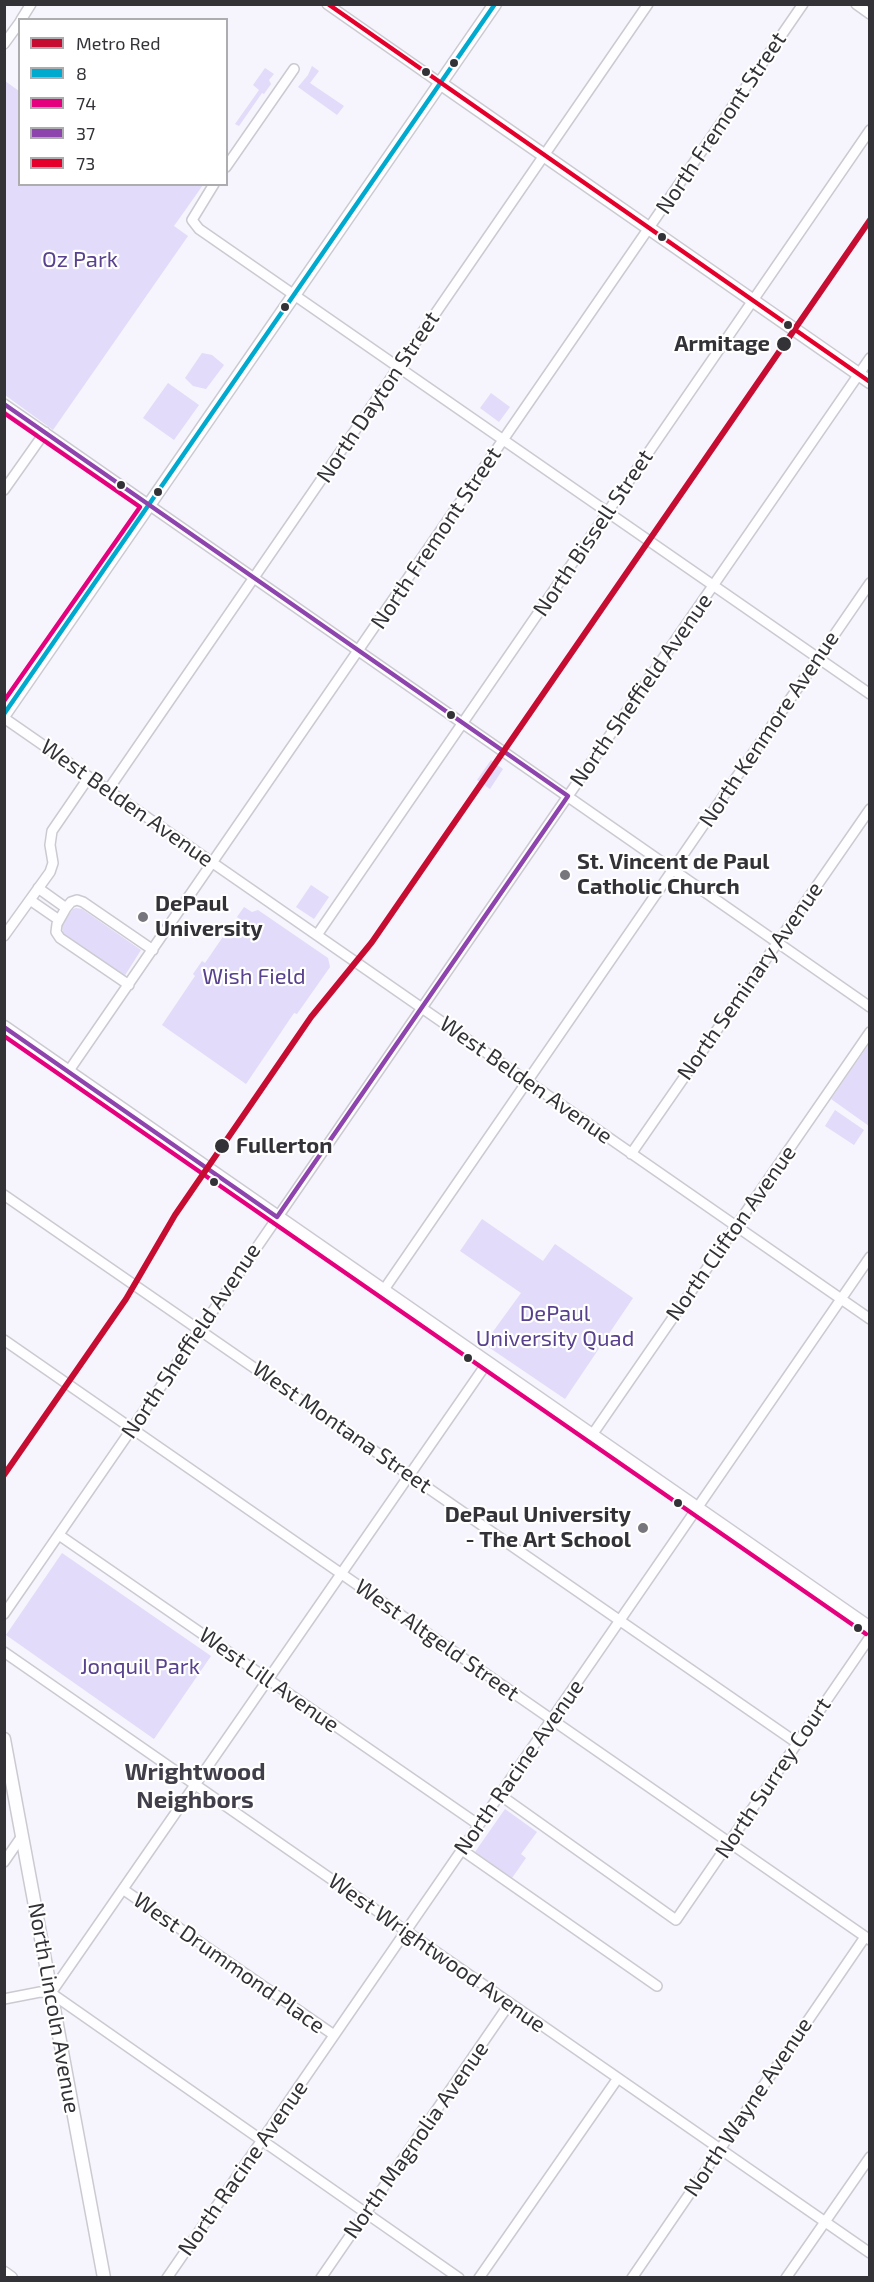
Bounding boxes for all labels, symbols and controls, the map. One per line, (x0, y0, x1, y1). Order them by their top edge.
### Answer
legend (18, 18, 228, 186)
street label: North Fremont Street (650, 27, 792, 219)
text: Metro Red (76, 32, 161, 54)
unlabelled marker (448, 57, 460, 69)
text: 8 (76, 62, 87, 84)
unlabelled marker (420, 66, 432, 78)
text: 74 (76, 92, 96, 114)
text: 37 (76, 122, 95, 144)
text: 73 (76, 152, 95, 174)
unlabelled marker (656, 231, 668, 243)
park label: Oz Park (42, 247, 118, 273)
unlabelled marker (279, 301, 291, 313)
street label: North Dayton Street (311, 306, 445, 488)
unlabelled marker (782, 319, 794, 331)
place label: Armitage (674, 331, 770, 357)
marker: Armitage (775, 335, 793, 353)
street label: North Fremont Street (365, 442, 507, 634)
street label: North Bissell Street (527, 445, 659, 621)
unlabelled marker (115, 479, 127, 491)
unlabelled marker (152, 486, 164, 498)
street label: North Sheffield Avenue (564, 588, 718, 792)
street label: North Kenmore Avenue (693, 626, 845, 832)
unlabelled marker (445, 709, 457, 721)
street label: West Belden Avenue (36, 734, 218, 872)
place label: St. Vincent de Paul Catholic Church (577, 849, 769, 900)
marker: St. Vincent de Paul Catholic Church (558, 868, 572, 882)
street label: North Seminary Avenue (672, 877, 828, 1085)
place label: DePaul University (155, 891, 263, 942)
marker: DePaul University (136, 910, 150, 924)
park label: Wish Field (202, 964, 306, 990)
street label: West Belden Avenue (435, 1011, 617, 1149)
place label: Fullerton (236, 1133, 332, 1159)
marker: Fullerton (213, 1137, 231, 1155)
street label: North Clifton Avenue (661, 1140, 801, 1326)
unlabelled marker (208, 1176, 220, 1188)
street label: North Sheffield Avenue (116, 1238, 266, 1444)
park label: DePaul University Quad (476, 1301, 634, 1352)
unlabelled marker (462, 1352, 474, 1364)
street label: West Montana Street (247, 1355, 437, 1499)
unlabelled marker (672, 1497, 684, 1509)
place label: DePaul University - The Art School (445, 1502, 631, 1554)
marker: DePaul University - The Art School (636, 1521, 650, 1535)
street label: West Altgeld Street (350, 1573, 524, 1707)
street label: West Lill Avenue (194, 1622, 344, 1738)
unlabelled marker (852, 1622, 864, 1634)
park label: Jonquil Park (80, 1654, 200, 1680)
street label: North Racine Avenue (449, 1674, 589, 1860)
street label: North Surrey Court (709, 1693, 837, 1863)
district label: Wrightwood Neighbors (124, 1758, 266, 1814)
street label: West Wrightwood Avenue (323, 1868, 551, 2038)
street label: West Drummond Place (128, 1887, 330, 2039)
street label: North Lincoln Avenue (22, 1901, 86, 2115)
street label: North Wayne Avenue (678, 2012, 818, 2202)
street label: North Magnolia Avenue (338, 2036, 494, 2244)
street label: North Racine Avenue (173, 2075, 313, 2261)

